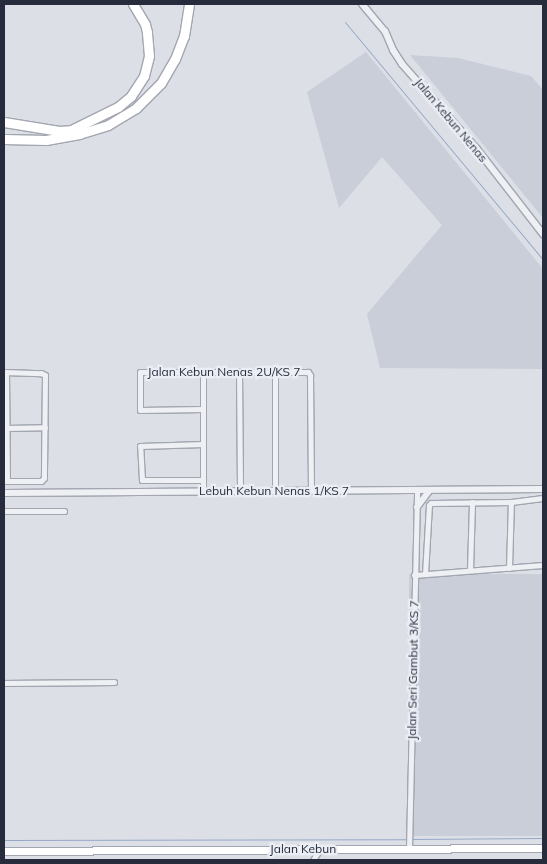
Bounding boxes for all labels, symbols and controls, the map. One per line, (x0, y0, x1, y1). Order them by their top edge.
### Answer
street label: Jalan Kebun Nenas (412, 75, 490, 165)
street label: Jalan Kebun Nenas 2U/KS 7 (148, 365, 300, 379)
street label: Lebuh Kebun Nenas 1/KS 7 (199, 484, 349, 498)
street label: Jalan Seri Gambut 3/KS 7 (405, 600, 421, 740)
street label: Jalan Kebun (270, 842, 336, 856)

